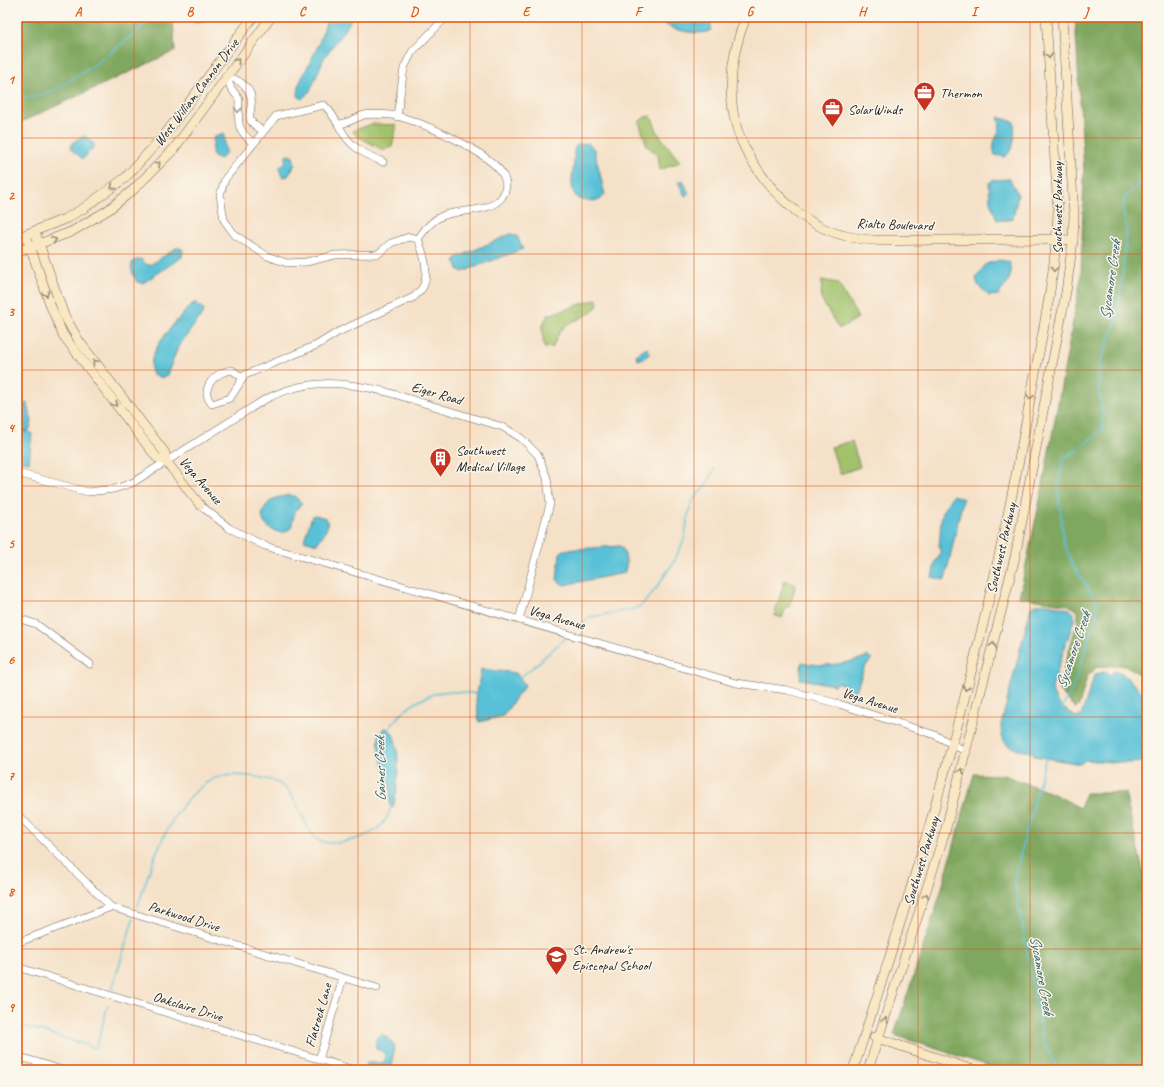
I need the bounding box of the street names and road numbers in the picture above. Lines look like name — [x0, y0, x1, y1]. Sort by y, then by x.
street label: West William Cannon Drive — [150, 34, 243, 149]
street label: Southwest Parkway — [1049, 161, 1066, 254]
street label: Rialto Boulevard — [856, 215, 936, 234]
street label: Eiger Road — [410, 378, 467, 409]
street label: Vega Avenue — [175, 453, 227, 509]
street label: Southwest Parkway — [983, 500, 1020, 595]
street label: Vega Avenue — [527, 601, 588, 634]
street label: Vega Avenue — [840, 684, 901, 717]
street label: Southwest Parkway — [900, 813, 943, 908]
street label: Parkwood Drive — [146, 898, 223, 936]
street label: Flatrock Lane — [301, 980, 336, 1049]
street label: Oakclaire Drive — [151, 988, 226, 1025]

